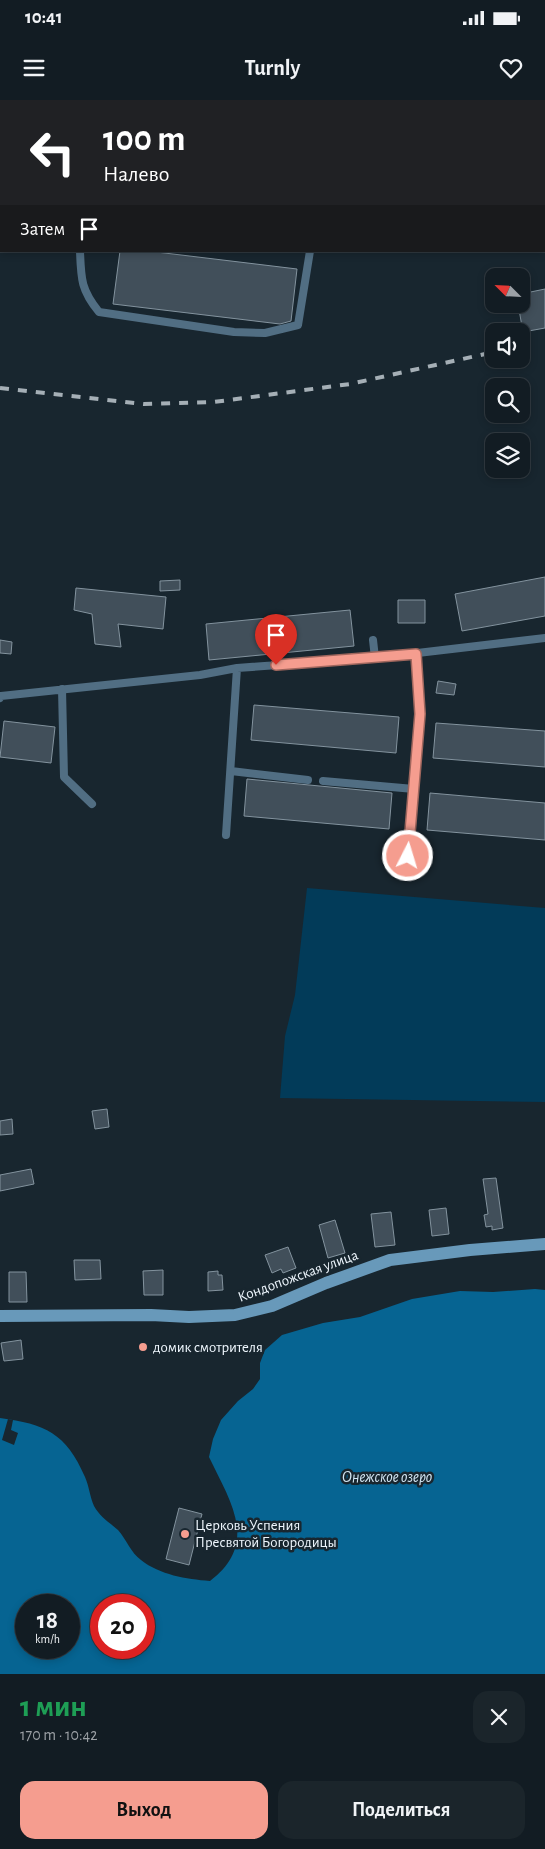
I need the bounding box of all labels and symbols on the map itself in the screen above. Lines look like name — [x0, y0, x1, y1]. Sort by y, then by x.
north arrow — [485, 268, 530, 312]
pin — [255, 614, 297, 665]
position arrow — [381, 829, 433, 881]
street label: Кондопожская улица — [236, 1247, 360, 1305]
place label: домик смотрителя — [153, 1340, 263, 1355]
marker: домик смотрителя — [137, 1341, 149, 1353]
water label: Онежское озеро — [342, 1469, 432, 1486]
place label: Церковь Успения Пресвятой Богородицы — [195, 1518, 337, 1550]
marker: Церковь Успения Пресвятой Богородицы — [179, 1528, 191, 1540]
speed limit sign: 20 — [90, 1594, 155, 1659]

